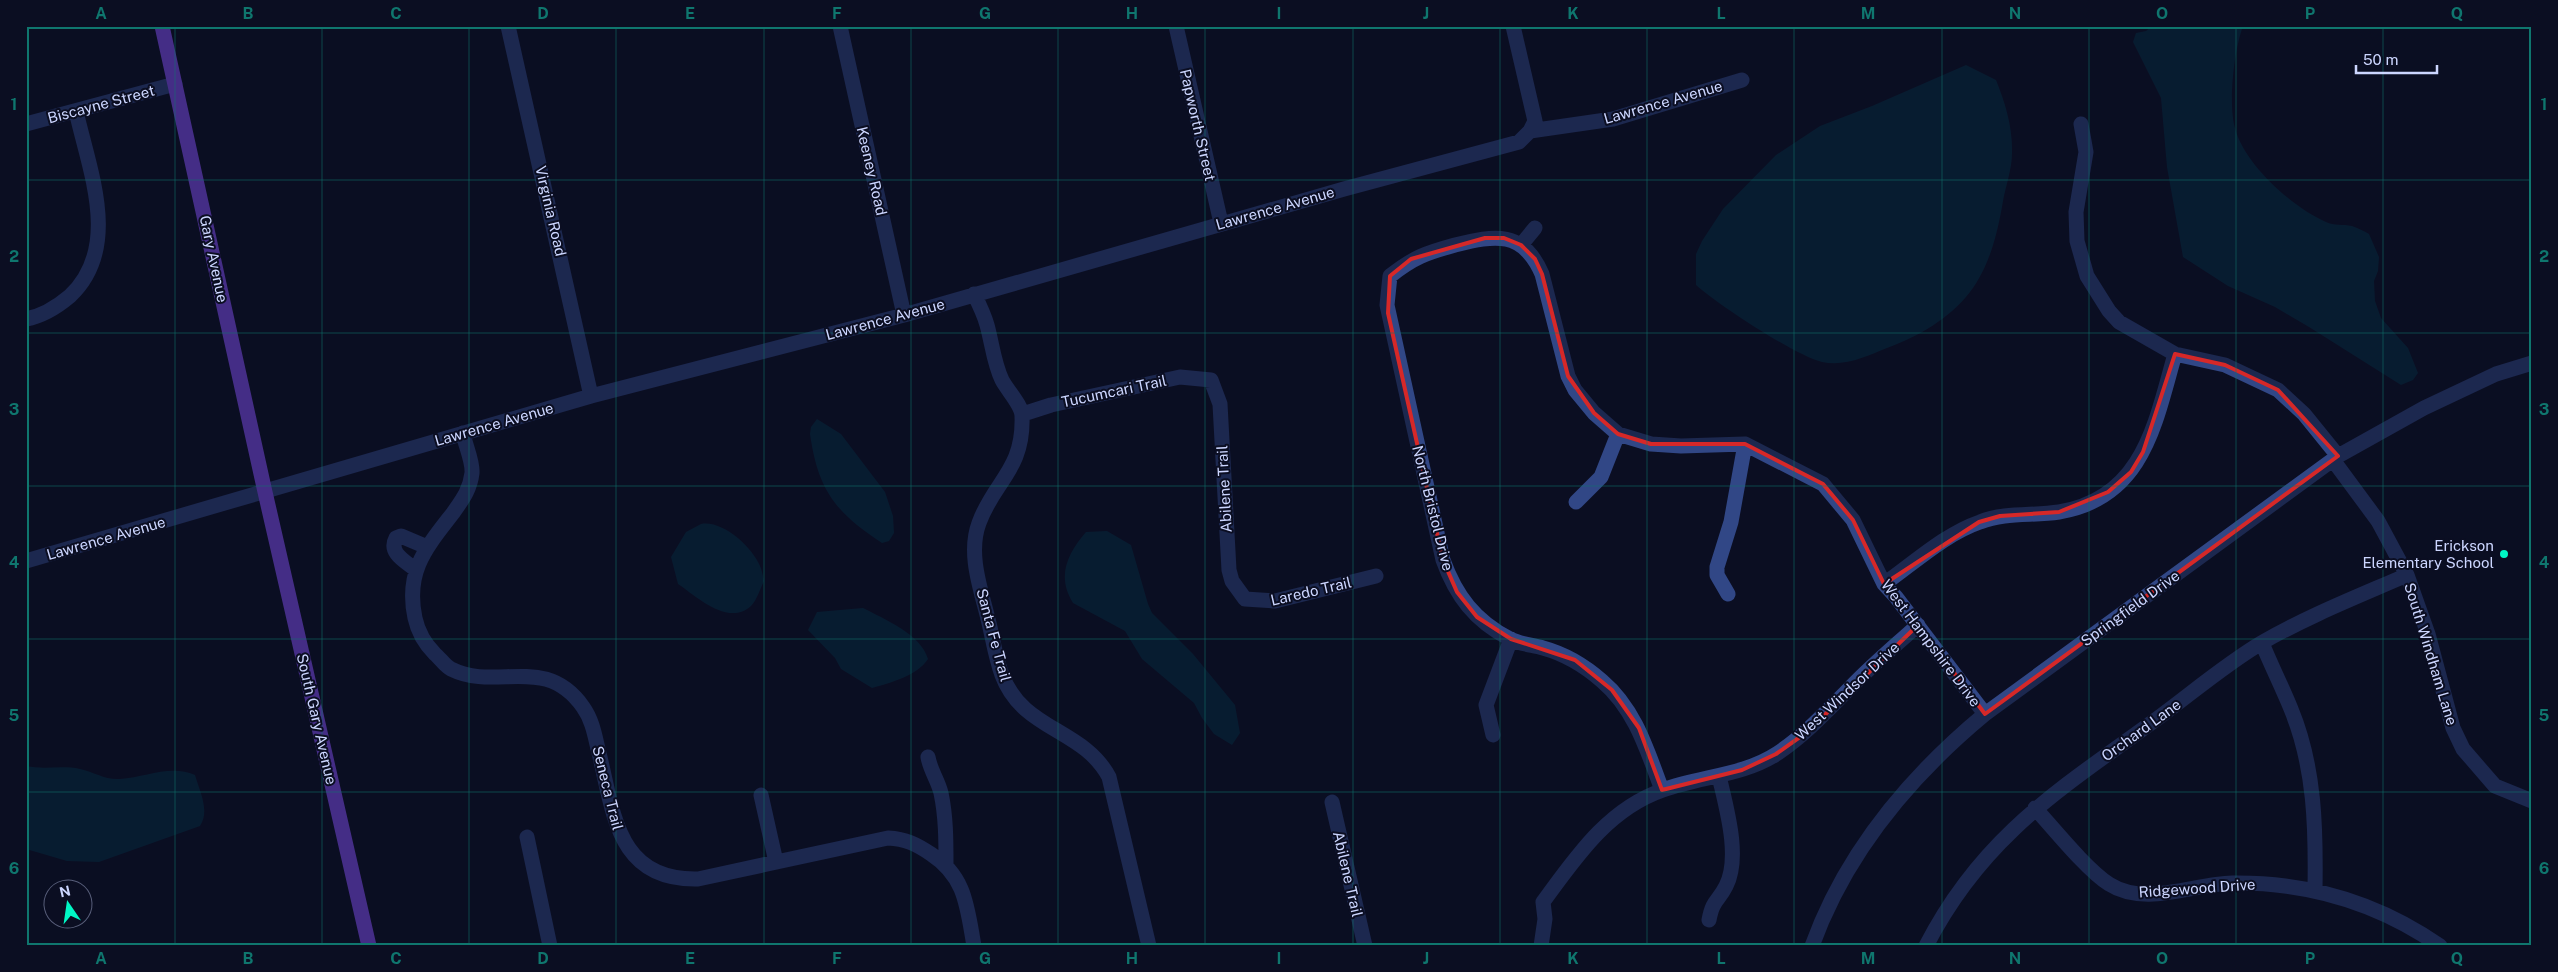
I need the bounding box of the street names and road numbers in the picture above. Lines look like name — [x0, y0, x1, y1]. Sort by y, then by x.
street label: Papworth Street — [1177, 67, 1219, 183]
street label: Lawrence Avenue — [1602, 77, 1724, 127]
street label: Biscayne Street — [46, 82, 156, 126]
street label: Keeney Road — [853, 125, 891, 217]
street label: Virginia Road — [532, 164, 570, 258]
street label: Lawrence Avenue — [1214, 183, 1336, 233]
street label: Gary Avenue — [196, 214, 232, 304]
street label: Lawrence Avenue — [824, 295, 946, 343]
street label: Tucumcari Trail — [1060, 372, 1168, 410]
street label: Lawrence Avenue — [433, 399, 555, 449]
street label: North Bristol Drive — [1409, 443, 1457, 573]
street label: Abilene Trail — [1213, 445, 1235, 533]
street label: Lawrence Avenue — [45, 513, 167, 563]
street label: Springfield Drive — [2077, 567, 2183, 649]
street label: Laredo Trail — [1269, 573, 1353, 609]
street label: West Hampshire Drive — [1878, 576, 1984, 710]
street label: South Windham Lane — [2401, 581, 2461, 727]
street label: Santa Fe Trail — [973, 587, 1015, 683]
street label: West Windsor Drive — [1792, 638, 1902, 744]
street label: South Gary Avenue — [294, 652, 340, 786]
street label: Orchard Lane — [2098, 696, 2184, 764]
street label: Seneca Trail — [589, 744, 627, 832]
street label: Abilene Trail — [1330, 829, 1366, 919]
street label: Ridgewood Drive — [2138, 875, 2256, 901]

